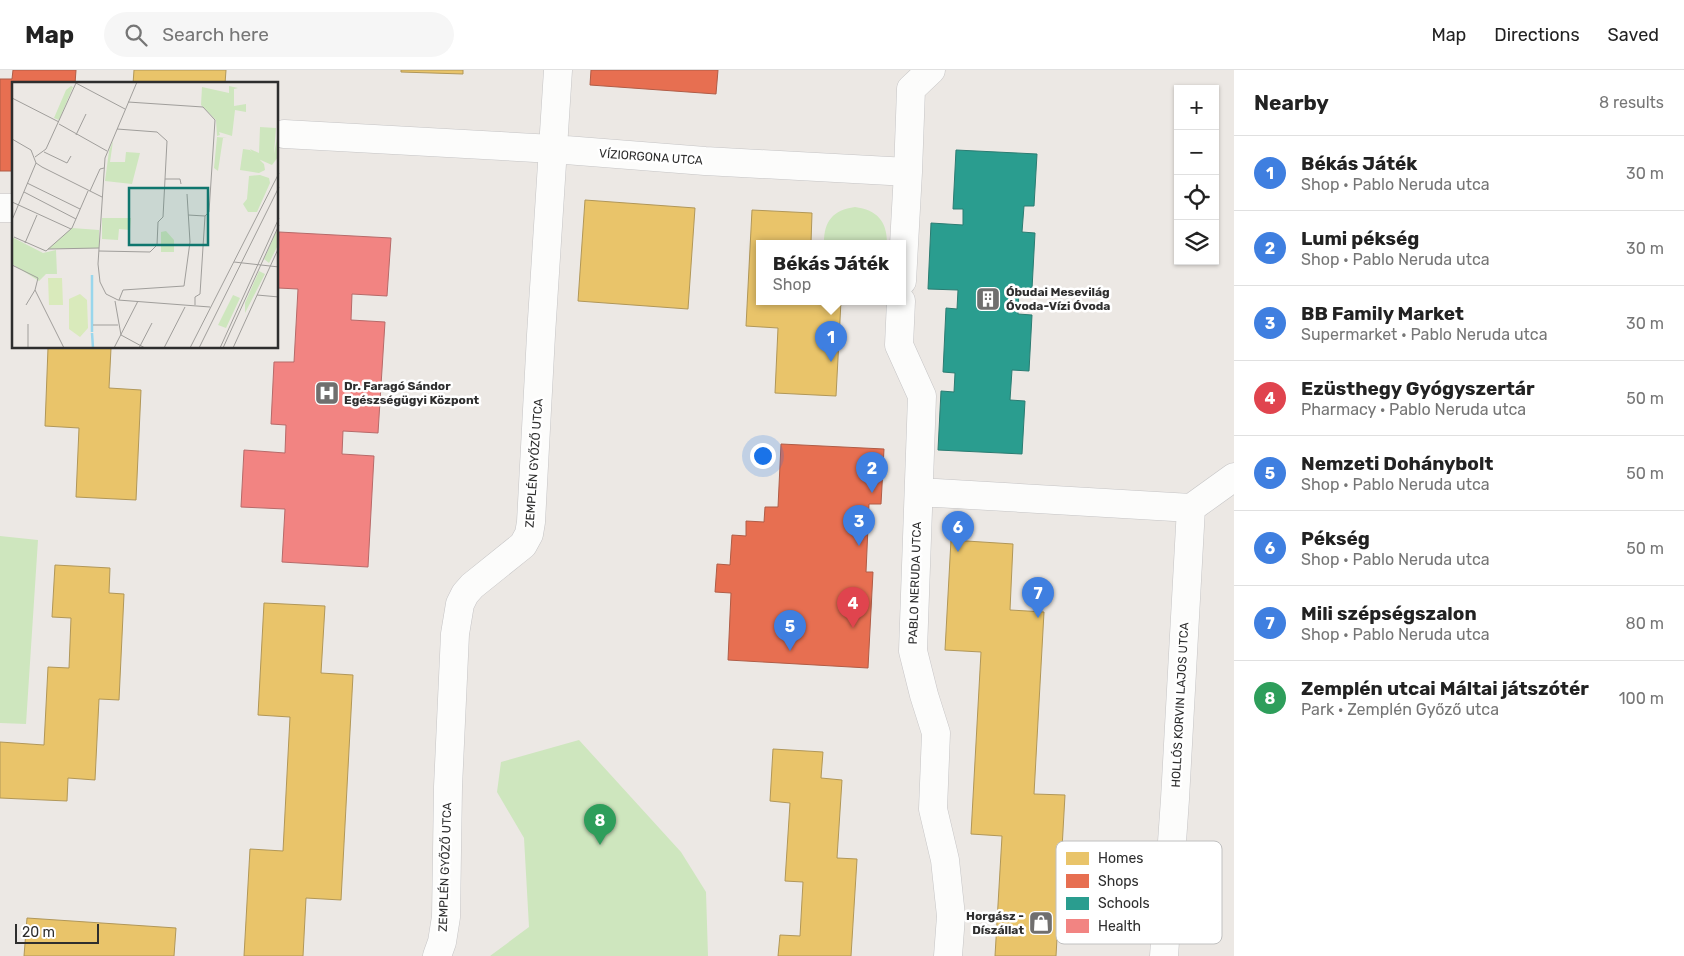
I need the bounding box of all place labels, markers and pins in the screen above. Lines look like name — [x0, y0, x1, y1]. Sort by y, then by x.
place label: Óbudai Mesevilág Óvoda-Vízi Óvoda — [1006, 285, 1110, 313]
building icon: Óbudai Mesevilág Óvoda-Vízi Óvoda — [975, 286, 1001, 312]
pin: 1 — [815, 321, 847, 362]
place label: Dr. Faragó Sándor Egészségügyi Központ — [344, 379, 480, 407]
hospital icon: Dr. Faragó Sándor Egészségügyi Központ — [314, 380, 340, 406]
pin: 2 — [856, 452, 888, 493]
pin: 3 — [843, 505, 875, 546]
pin: 6 — [942, 511, 974, 552]
pin: 7 — [1022, 577, 1054, 618]
pin: 4 — [837, 587, 869, 628]
pin: 5 — [774, 610, 806, 651]
pin: 8 — [584, 804, 616, 845]
place label: Horgász - Díszállat — [966, 909, 1024, 937]
shop icon: Horgász - Díszállat — [1028, 910, 1054, 936]

